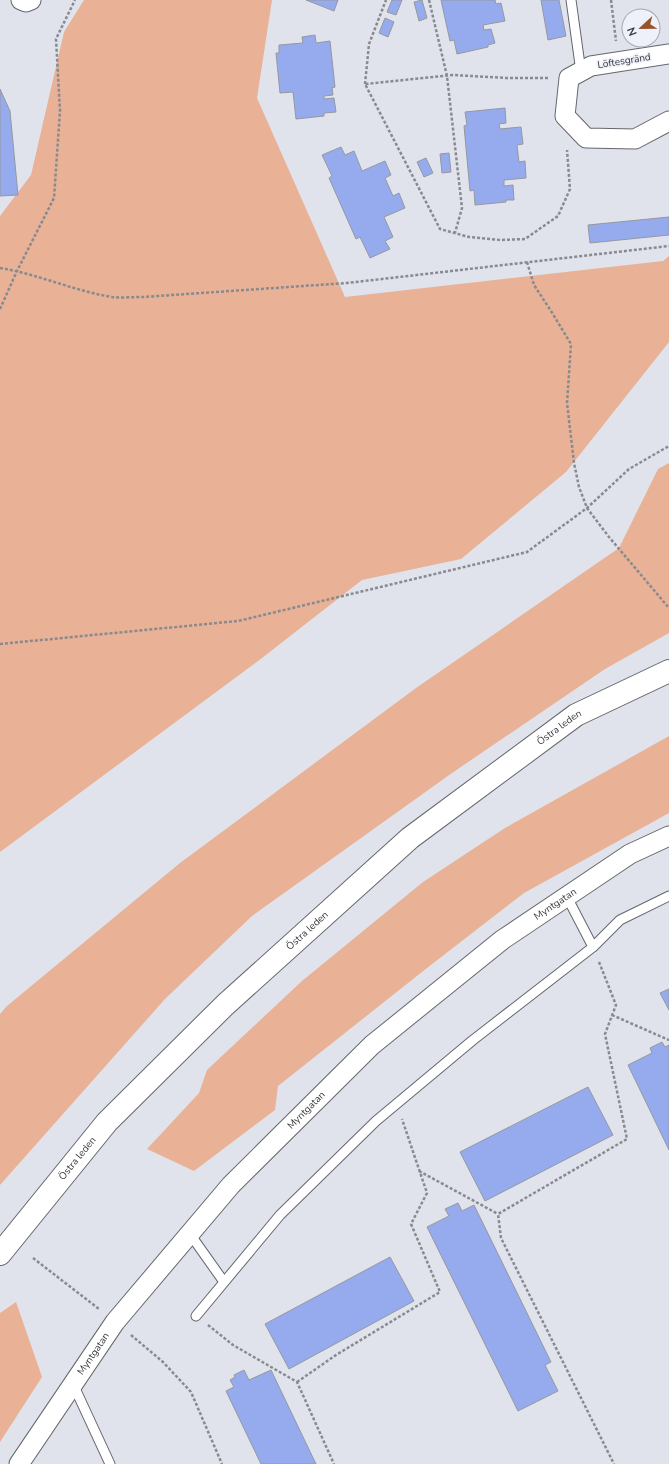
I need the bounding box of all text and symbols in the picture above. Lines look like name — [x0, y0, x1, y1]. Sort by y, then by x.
north arrow — [621, 8, 661, 48]
text: N — [624, 25, 641, 38]
street label: Löftesgränd — [596, 50, 652, 72]
street label: Östra leden — [534, 706, 584, 749]
street label: Myntgatan — [531, 885, 579, 923]
street label: Östra leden — [283, 908, 331, 953]
street label: Myntgatan — [284, 1088, 328, 1132]
street label: Östra leden — [55, 1134, 99, 1183]
street label: Myntgatan — [74, 1330, 113, 1378]

